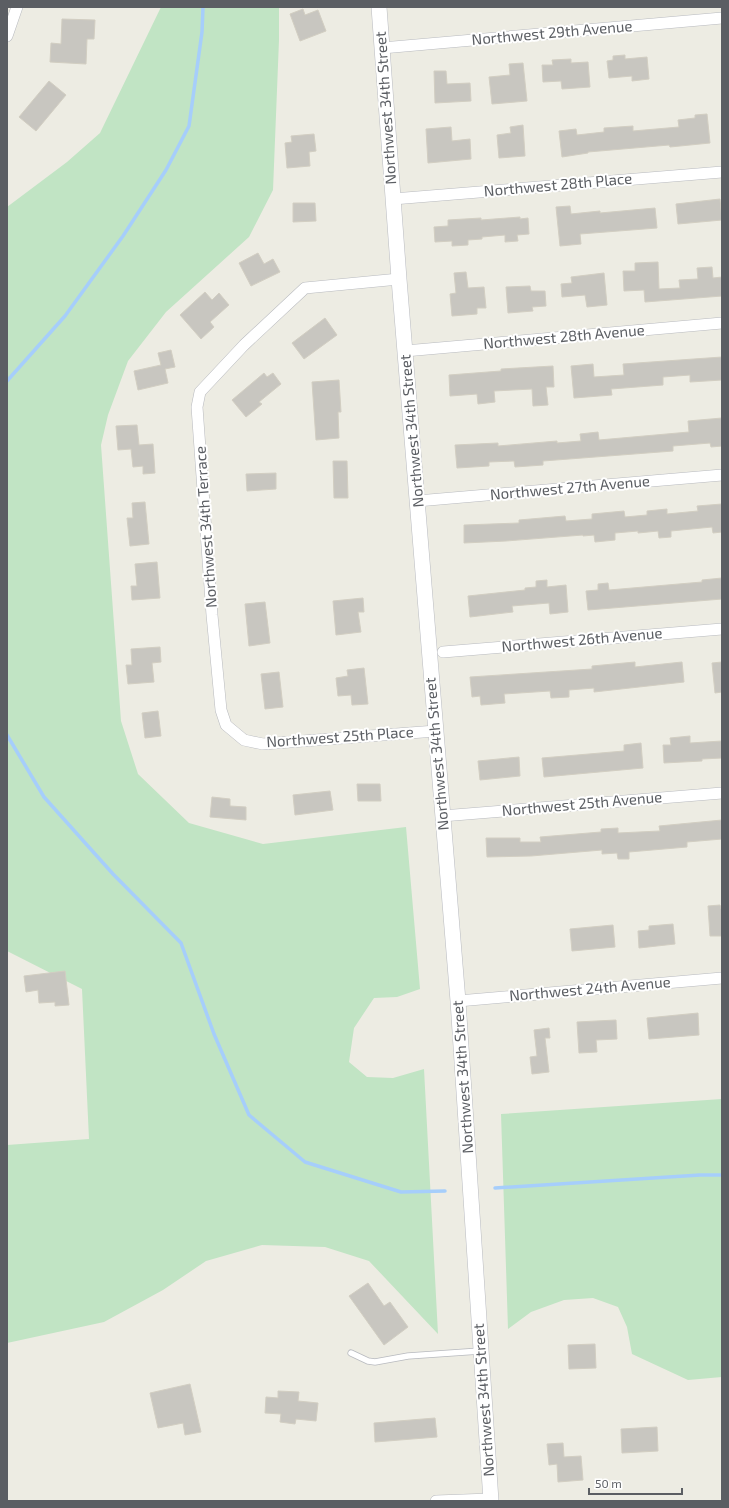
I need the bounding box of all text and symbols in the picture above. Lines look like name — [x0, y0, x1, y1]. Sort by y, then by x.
street label: Northwest 29th Avenue — [471, 16, 633, 48]
street label: Northwest 34th Street — [371, 31, 399, 185]
street label: Northwest 28th Place — [483, 169, 633, 199]
street label: Northwest 28th Avenue — [483, 320, 645, 352]
street label: Northwest 34th Street — [395, 354, 427, 508]
street label: Northwest 34th Terrace — [190, 446, 220, 609]
street label: Northwest 27th Avenue — [489, 471, 651, 503]
street label: Northwest 26th Avenue — [501, 623, 663, 655]
street label: Northwest 34th Street — [420, 677, 452, 831]
street label: Northwest 25th Place — [266, 722, 414, 750]
street label: Northwest 25th Avenue — [501, 787, 663, 819]
street label: Northwest 24th Avenue — [508, 972, 671, 1004]
street label: Northwest 34th Street — [448, 1000, 476, 1154]
street label: Northwest 34th Street — [469, 1323, 497, 1477]
scale bar — [589, 1470, 682, 1496]
text: 50 m — [595, 1476, 622, 1490]

